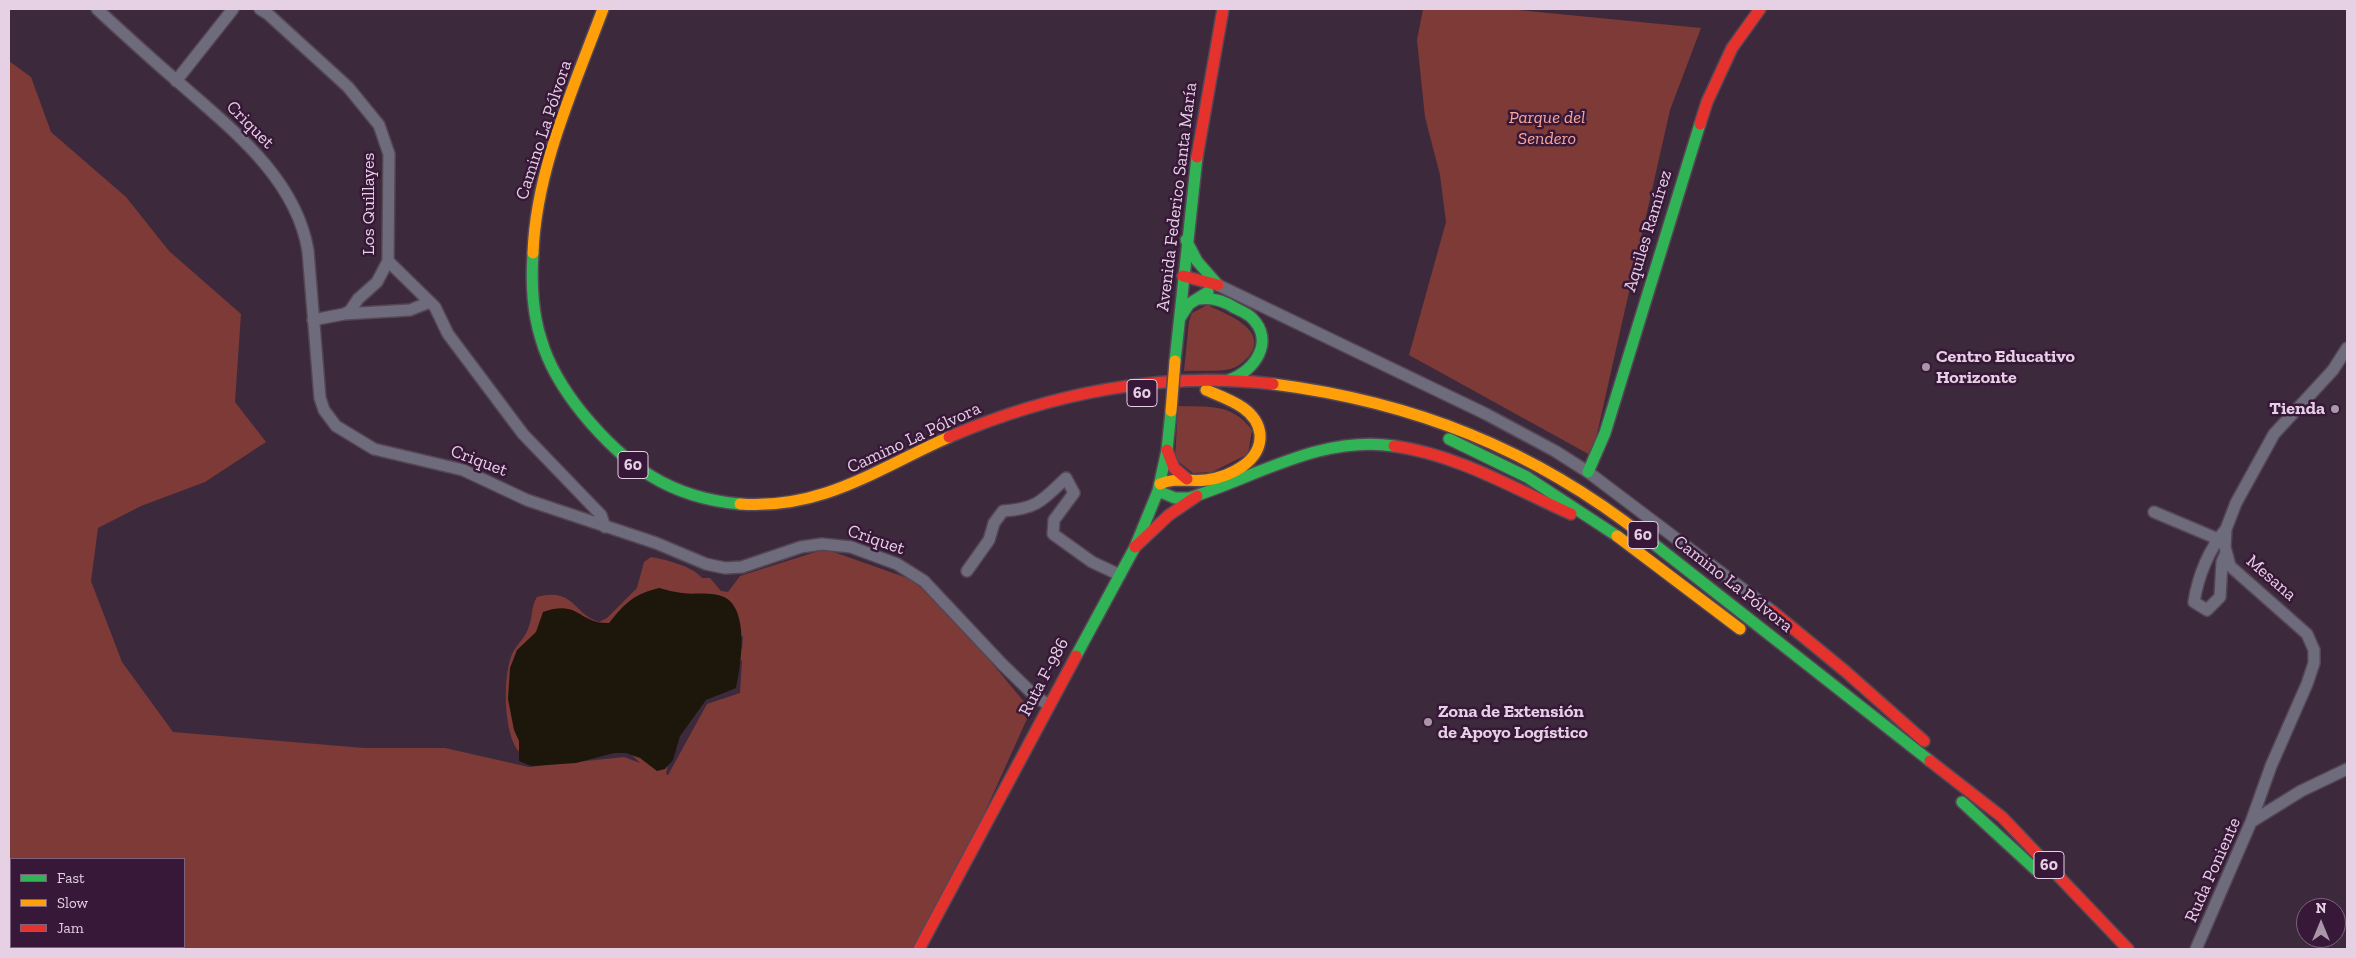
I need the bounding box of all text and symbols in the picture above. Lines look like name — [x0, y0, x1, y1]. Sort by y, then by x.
street label: Camino La Pólvora — [511, 58, 577, 202]
street label: Avenida Federico Santa María — [1152, 81, 1202, 313]
street label: Criquet — [221, 96, 279, 154]
park label: Parque del Sendero — [1509, 107, 1585, 150]
street label: Los Quillayes — [358, 153, 380, 255]
street label: Aquiles Ramírez — [1619, 168, 1677, 294]
place label: Centro Educativo Horizonte — [1936, 346, 2075, 388]
marker: Centro Educativo Horizonte — [1920, 361, 1932, 373]
road number: 60 — [1127, 379, 1157, 406]
street label: Camino La Pólvora — [844, 398, 984, 478]
place label: Tienda — [2269, 398, 2325, 420]
marker: Tienda — [2329, 403, 2341, 415]
street label: Criquet — [448, 440, 510, 482]
road number: 60 — [618, 452, 648, 478]
street label: Criquet — [845, 520, 907, 560]
road number: 60 — [1628, 522, 1658, 548]
street label: Camino La Pólvora — [1669, 531, 1797, 637]
street label: Mesana — [2241, 550, 2301, 606]
street label: Ruta F-986 — [1014, 634, 1074, 720]
place label: Zona de Extensión de Apoyo Logístico — [1438, 701, 1588, 744]
marker: Zona de Extensión de Apoyo Logístico — [1422, 716, 1434, 728]
street label: Ruda Poniente — [2180, 814, 2246, 926]
road number: 60 — [2034, 852, 2064, 878]
legend — [10, 858, 185, 948]
text: Fast — [57, 869, 85, 887]
text: Slow — [57, 894, 88, 912]
north arrow — [2296, 898, 2346, 948]
text: N — [2316, 900, 2326, 917]
text: Jam — [57, 919, 84, 937]

